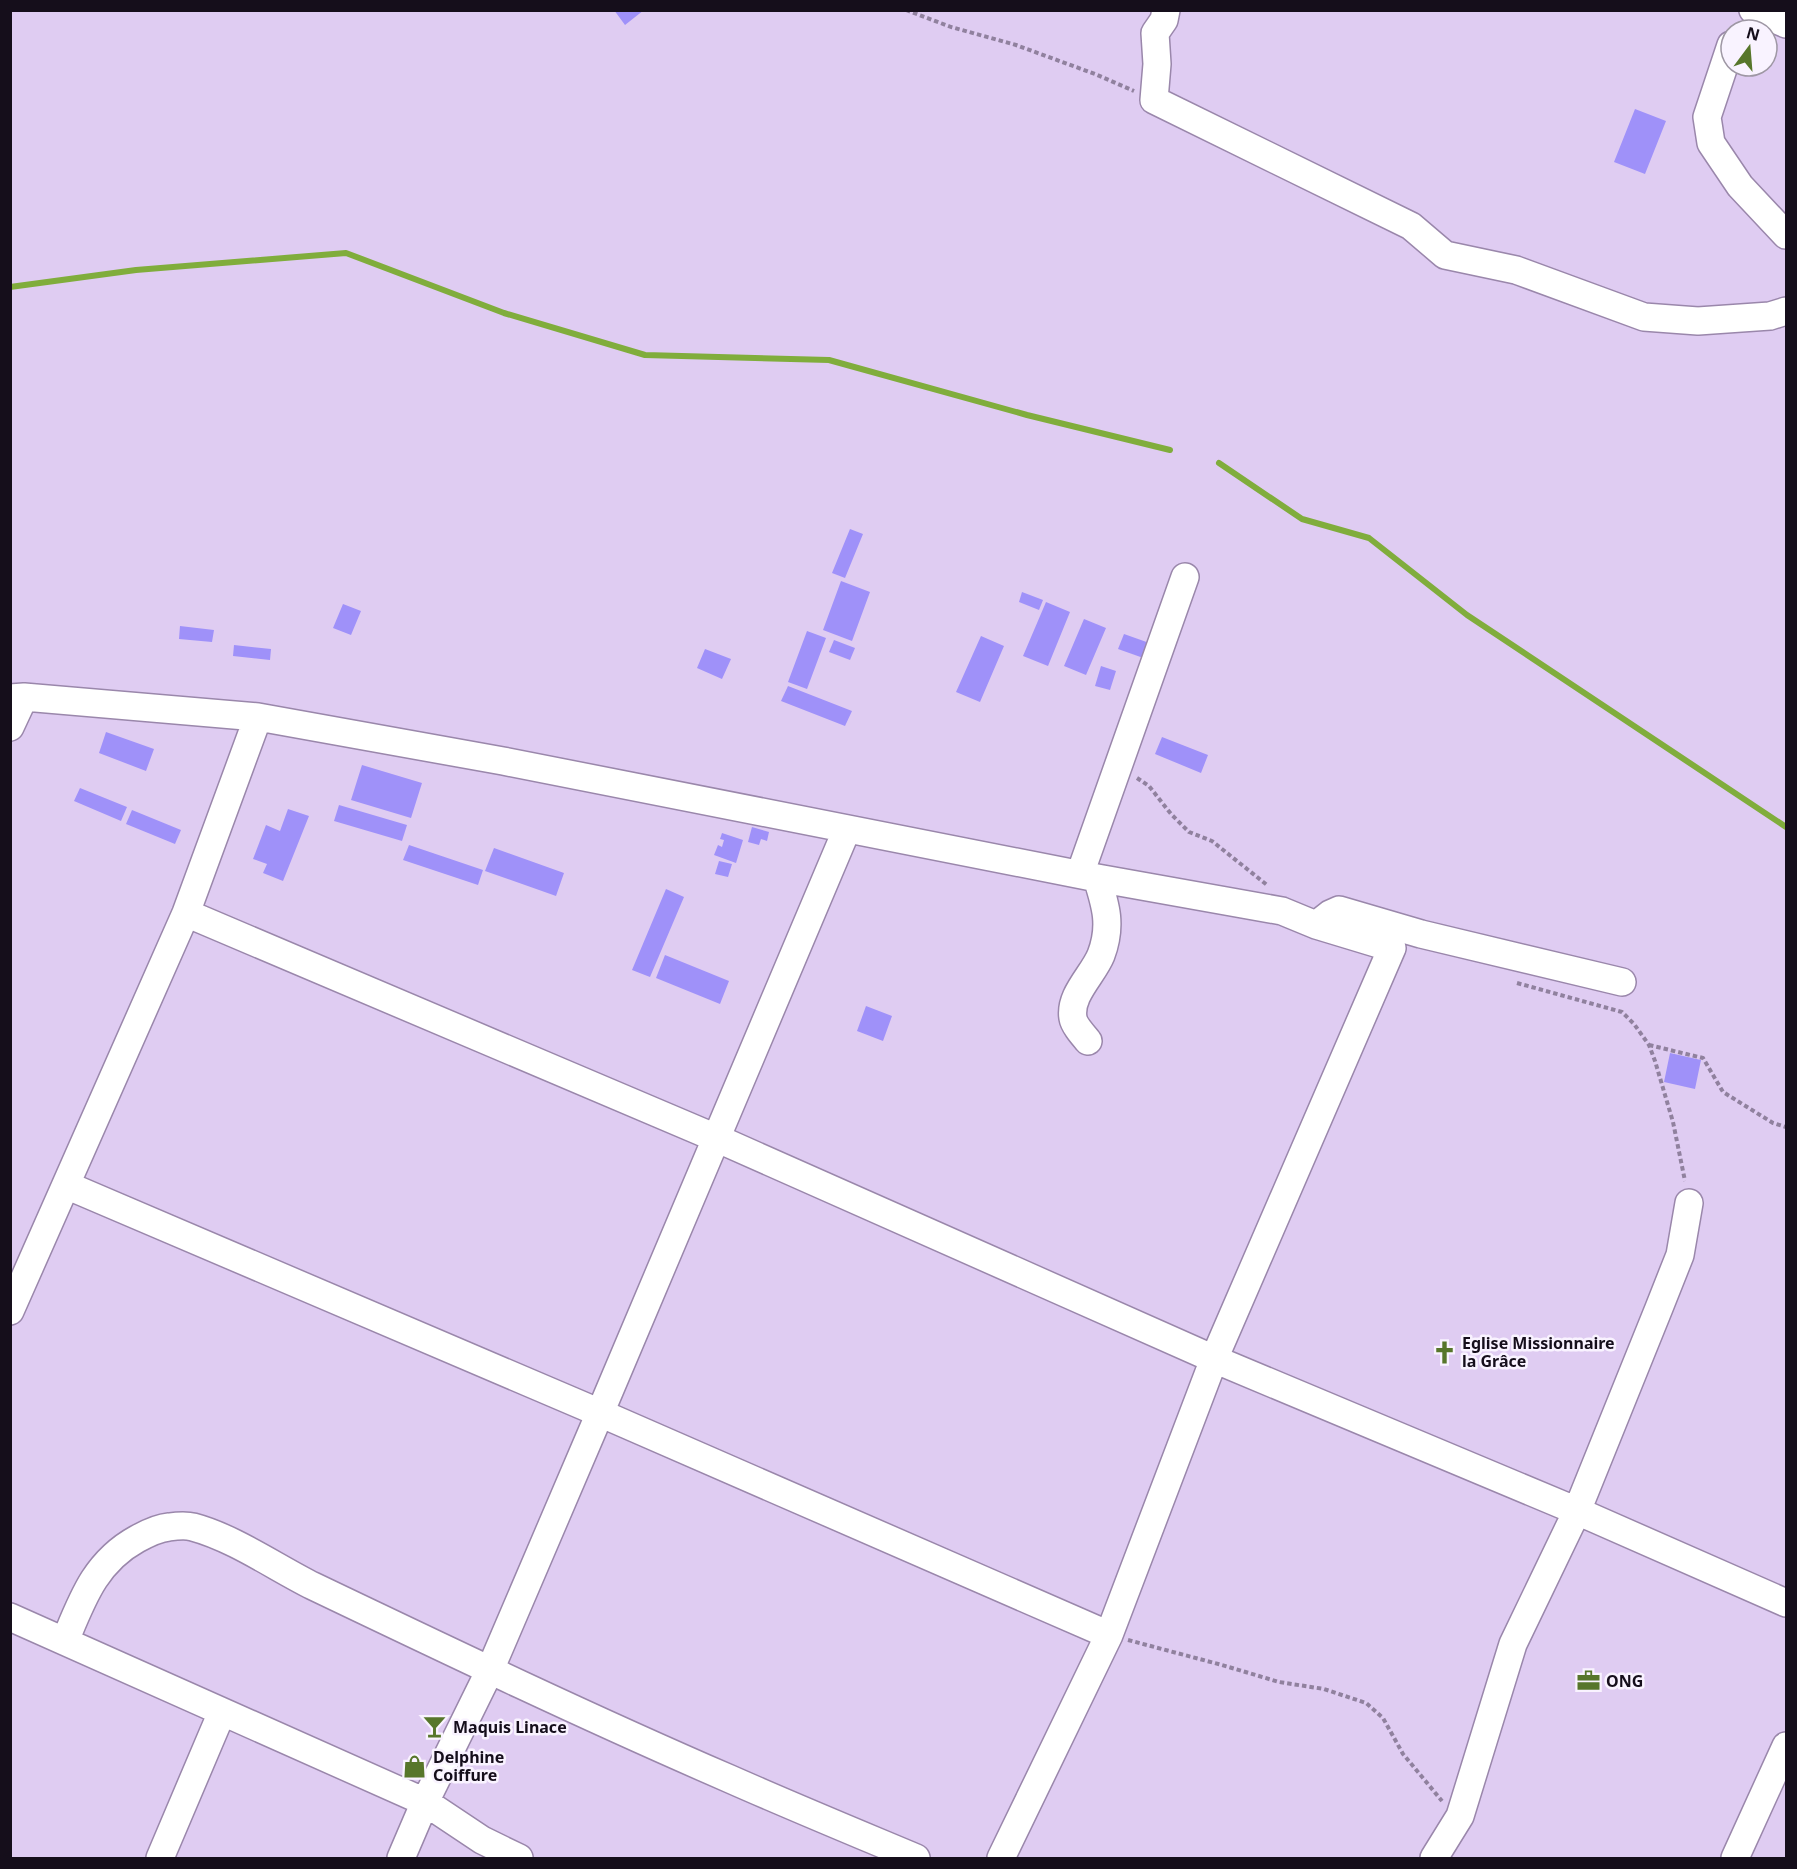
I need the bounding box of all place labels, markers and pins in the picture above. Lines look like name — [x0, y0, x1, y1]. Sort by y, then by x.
place label: Eglise Missionnaire la Grâce — [1462, 1332, 1615, 1372]
church icon: Eglise Missionnaire la Grâce — [1431, 1339, 1457, 1365]
office icon: ONG — [1575, 1668, 1601, 1694]
place label: ONG — [1606, 1670, 1643, 1692]
bar icon: Maquis Linace — [422, 1714, 448, 1740]
place label: Maquis Linace — [453, 1716, 567, 1738]
place label: Delphine Coiffure — [433, 1746, 504, 1786]
shop icon: Delphine Coiffure — [402, 1753, 428, 1779]

